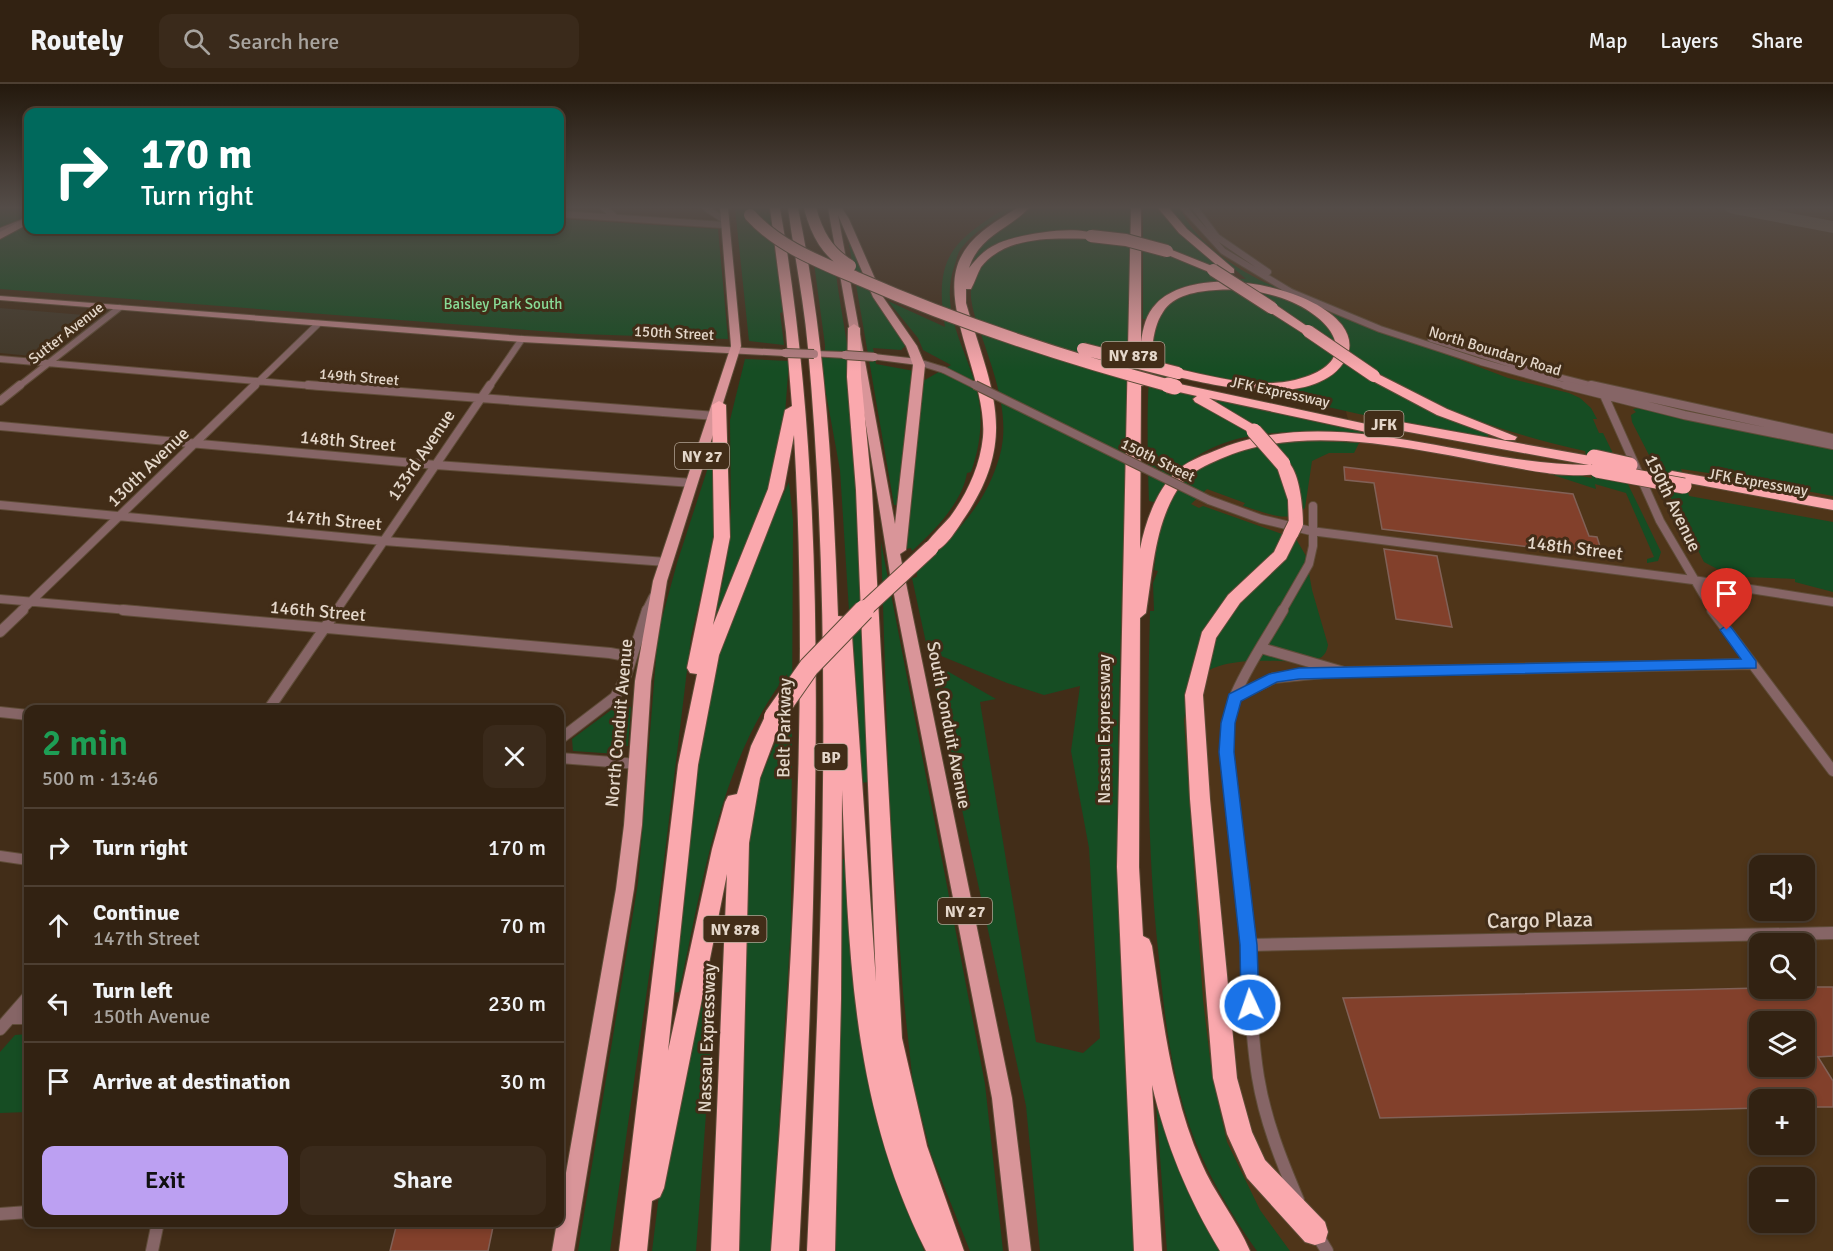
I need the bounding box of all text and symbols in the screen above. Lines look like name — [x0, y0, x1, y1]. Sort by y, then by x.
search box — [159, 14, 579, 68]
text: Routely — [30, 24, 123, 58]
icon: search — [180, 25, 213, 58]
text: Search here — [228, 28, 339, 55]
text: Map — [1589, 28, 1627, 54]
text: Layers — [1660, 28, 1718, 54]
text: Share — [1751, 28, 1803, 54]
text: 170 m — [141, 129, 252, 180]
icon: right — [42, 132, 120, 210]
text: Turn right — [141, 180, 254, 213]
park label: Baisley Park South — [443, 295, 563, 313]
street label: Sutter Avenue — [25, 298, 107, 368]
street label: 150th Street — [634, 322, 714, 344]
street label: North Boundary Road — [1427, 322, 1564, 380]
road number: NY 878 — [1102, 342, 1164, 368]
street label: 149th Street — [318, 365, 400, 389]
street label: JFK Expressway — [1229, 373, 1331, 411]
street label: 133rd Avenue — [382, 405, 460, 505]
road number: JFK — [1364, 411, 1404, 437]
street label: 130th Avenue — [102, 422, 194, 512]
street label: 148th Street — [299, 426, 397, 456]
street label: 150th Street — [1118, 434, 1198, 486]
road number: NY 27 — [675, 443, 729, 469]
street label: 150th Avenue — [1640, 451, 1706, 555]
street label: JFK Expressway — [1707, 464, 1809, 500]
street label: 147th Street — [285, 505, 383, 535]
street label: 148th Street — [1526, 531, 1624, 565]
pin — [1701, 568, 1752, 630]
icon: arrive — [1710, 577, 1743, 610]
street label: 146th Street — [269, 596, 367, 626]
street label: North Conduit Avenue — [601, 638, 637, 808]
street label: South Conduit Avenue — [922, 640, 976, 810]
street label: Nassau Expressway — [1093, 654, 1115, 804]
street label: Belt Parkway — [772, 677, 796, 778]
text: 2 min — [42, 721, 128, 766]
button: close — [483, 725, 546, 788]
road number: BP — [814, 744, 848, 770]
text: 500 m · 13:46 — [42, 766, 158, 791]
icon: right — [42, 831, 75, 864]
text: Turn right — [93, 834, 188, 861]
text: 170 m — [488, 834, 546, 861]
map controls — [1749, 855, 1815, 1233]
button: sound — [1749, 855, 1815, 921]
road number: NY 27 — [938, 898, 992, 924]
text: Continue — [93, 899, 180, 926]
street label: Cargo Plaza — [1487, 906, 1593, 934]
icon: ahead — [42, 909, 75, 942]
text: 70 m — [500, 912, 546, 939]
road number: NY 878 — [704, 916, 766, 942]
text: 147th Street — [93, 926, 200, 951]
button: search — [1749, 933, 1815, 999]
street label: Nassau Expressway — [693, 962, 721, 1113]
position arrow — [1218, 973, 1282, 1037]
text: Turn left — [93, 977, 173, 1004]
icon: left — [42, 987, 75, 1020]
text: 230 m — [488, 990, 546, 1017]
text: 150th Avenue — [93, 1004, 210, 1029]
button: layers — [1749, 1011, 1815, 1077]
icon: arrive — [42, 1065, 75, 1098]
text: Arrive at destination — [93, 1068, 290, 1095]
text: 30 m — [500, 1068, 546, 1095]
button: + — [1749, 1089, 1815, 1155]
button: Exit — [42, 1146, 288, 1215]
button: Share — [300, 1146, 546, 1215]
button: − — [1749, 1167, 1815, 1233]

